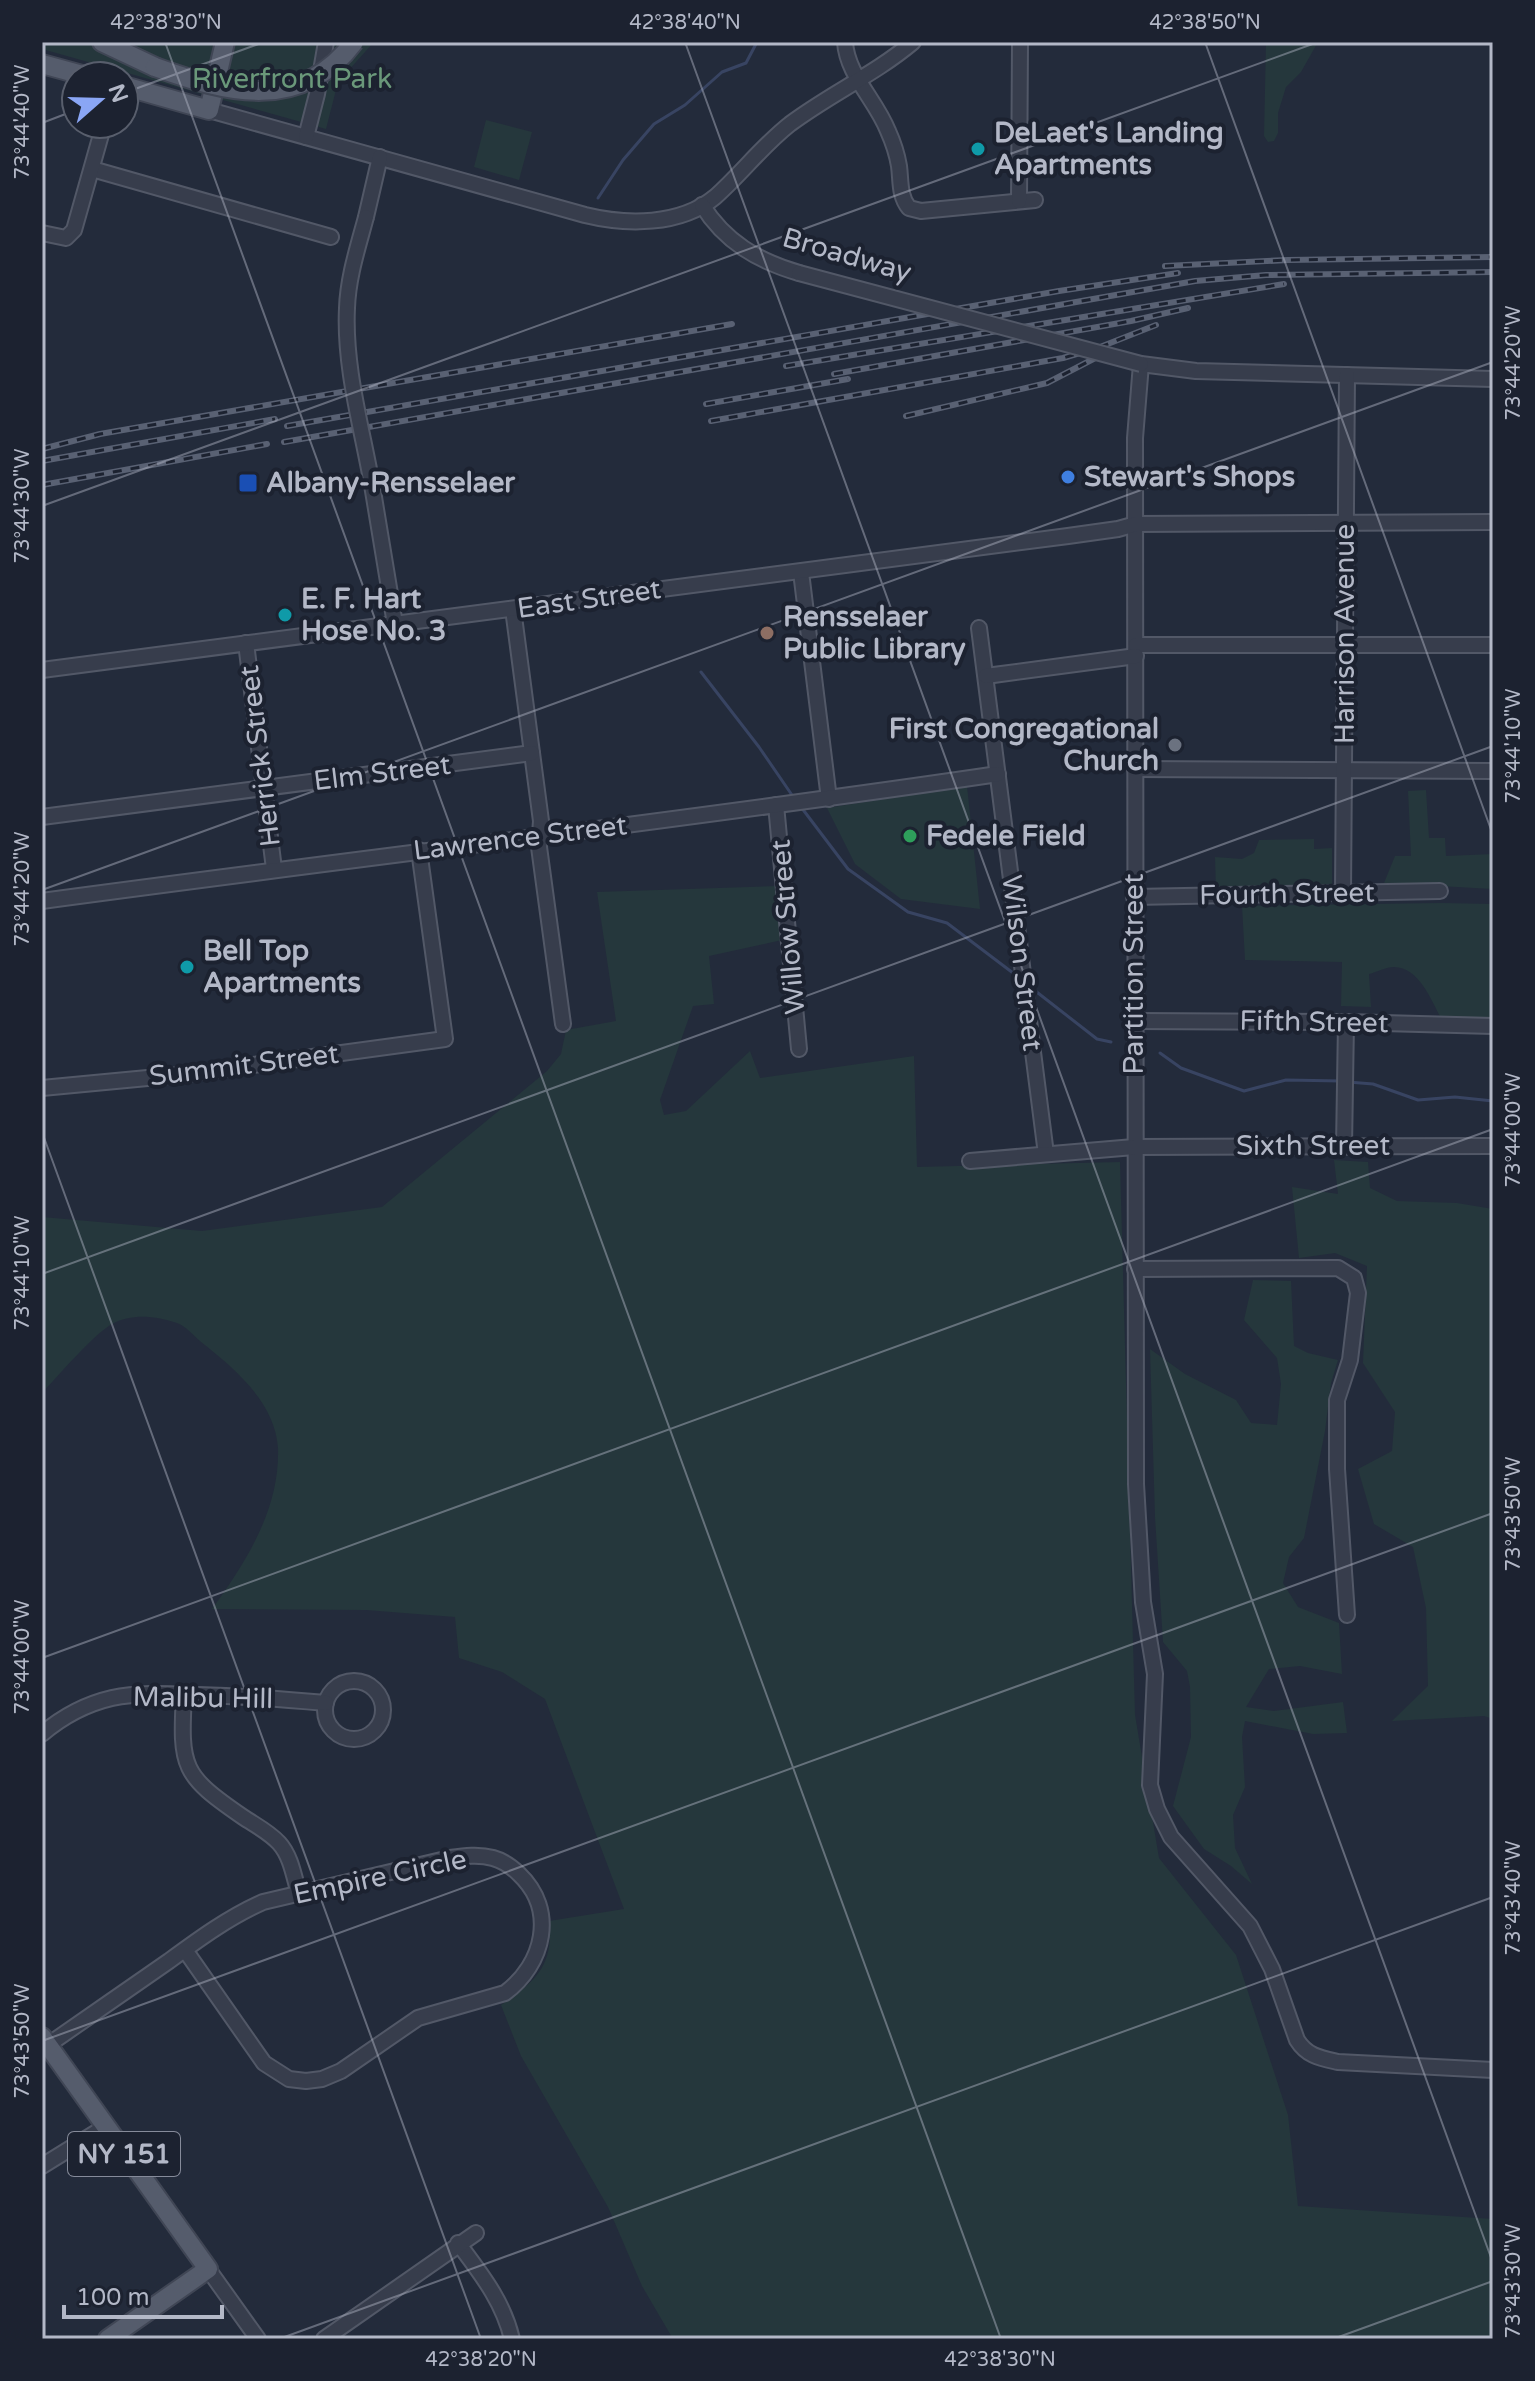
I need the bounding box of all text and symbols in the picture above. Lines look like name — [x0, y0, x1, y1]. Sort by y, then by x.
text: 42°38'30"N — [110, 11, 222, 35]
text: 42°38'40"N — [629, 11, 741, 35]
text: 42°38'50"N — [1149, 11, 1261, 35]
north arrow — [60, 60, 140, 140]
park label: Riverfront Park — [192, 62, 392, 96]
text: 73°44'40"W — [11, 65, 35, 180]
text: N — [103, 81, 133, 106]
place label: DeLaet's Landing Apartments — [994, 116, 1224, 182]
marker: DeLaet's Landing Apartments — [969, 140, 987, 158]
street label: Broadway — [779, 220, 915, 290]
text: 73°44'20"W — [1502, 306, 1526, 421]
text: 73°44'30"W — [11, 449, 35, 564]
place label: Stewart's Shops — [1084, 460, 1295, 494]
place label: Albany-Rensselaer — [266, 466, 516, 500]
marker: Stewart's Shops — [1059, 468, 1077, 486]
marker: Albany-Rensselaer — [237, 472, 259, 494]
street label: Harrison Avenue — [1328, 524, 1362, 744]
street label: East Street — [515, 572, 663, 626]
place label: E. F. Hart Hose No. 3 — [301, 582, 446, 648]
place label: Rensselaer Public Library — [783, 600, 965, 666]
marker: E. F. Hart Hose No. 3 — [276, 606, 294, 624]
marker: Rensselaer Public Library — [758, 624, 776, 642]
street label: Herrick Street — [232, 663, 288, 849]
text: 73°44'10"W — [1502, 689, 1526, 804]
place label: First Congregational Church — [889, 712, 1159, 778]
marker: First Congregational Church — [1166, 736, 1184, 754]
street label: Elm Street — [312, 748, 453, 798]
street label: Lawrence Street — [411, 808, 629, 868]
place label: Fedele Field — [926, 819, 1086, 853]
marker: Fedele Field — [901, 827, 919, 845]
text: 73°44'20"W — [11, 832, 35, 947]
street label: Willow Street — [763, 838, 813, 1016]
street label: Wilson Street — [994, 873, 1050, 1053]
street label: Partition Street — [1117, 873, 1151, 1075]
street label: Fourth Street — [1199, 875, 1375, 913]
place label: Bell Top Apartments — [203, 934, 361, 1000]
marker: Bell Top Apartments — [178, 958, 196, 976]
street label: Fifth Street — [1239, 1004, 1389, 1040]
street label: Summit Street — [147, 1036, 341, 1093]
text: 73°44'00"W — [1502, 1073, 1526, 1188]
street label: Sixth Street — [1236, 1129, 1390, 1163]
text: 73°44'10"W — [11, 1216, 35, 1331]
text: 73°43'50"W — [1502, 1457, 1526, 1572]
text: 73°44'00"W — [11, 1600, 35, 1715]
street label: Malibu Hill — [132, 1680, 274, 1716]
text: 73°43'40"W — [1502, 1841, 1526, 1956]
street label: Empire Circle — [290, 1842, 470, 1912]
text: 73°43'50"W — [11, 1984, 35, 2099]
road number: NY 151 — [68, 2132, 180, 2176]
text: 73°43'30"W — [1502, 2224, 1526, 2339]
scale bar — [64, 2269, 222, 2319]
text: 100 m — [76, 2283, 150, 2312]
text: 42°38'20"N — [425, 2348, 537, 2372]
text: 42°38'30"N — [944, 2348, 1056, 2372]

